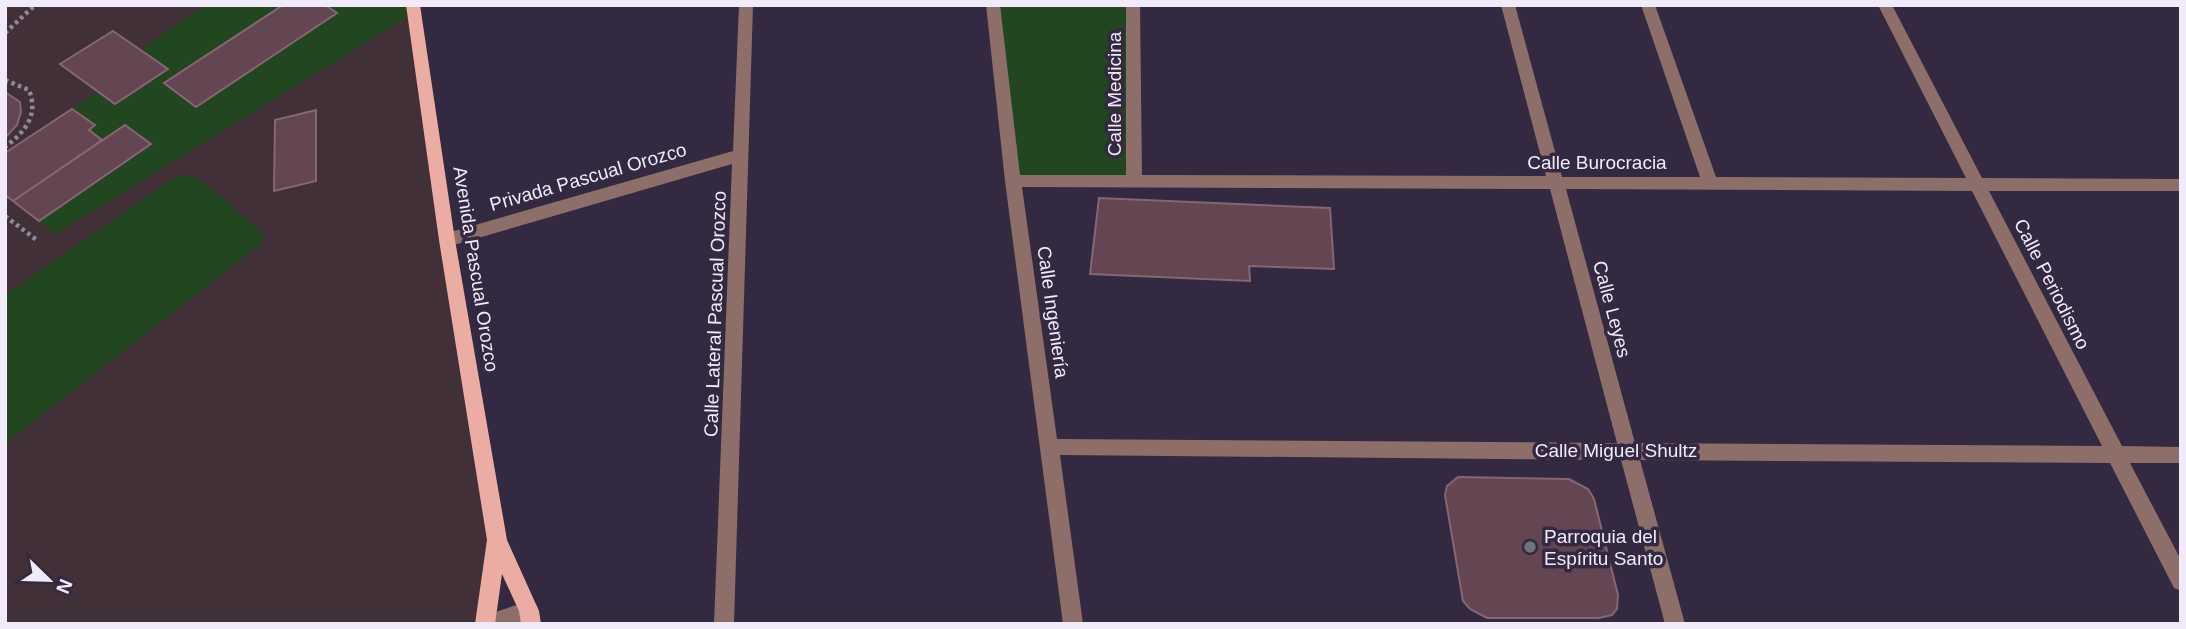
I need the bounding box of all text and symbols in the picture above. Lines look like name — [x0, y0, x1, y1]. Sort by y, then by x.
street label: Calle Medicina — [1104, 31, 1125, 156]
street label: Privada Pascual Orozco — [487, 139, 689, 215]
street label: Calle Burocracia — [1527, 152, 1667, 173]
street label: Avenida Pascual Orozco — [449, 165, 503, 373]
street label: Calle Lateral Pascual Orozco — [700, 191, 730, 437]
street label: Calle Periodismo — [2010, 215, 2094, 353]
street label: Calle Ingeniería — [1033, 245, 1073, 380]
street label: Calle Leyes — [1589, 258, 1635, 360]
street label: Calle Miguel Shultz — [1535, 440, 1697, 461]
place label: Parroquia del Espíritu Santo — [1544, 526, 1663, 569]
marker: Parroquia del Espíritu Santo — [1522, 539, 1538, 555]
north arrow — [14, 545, 84, 615]
text: N — [52, 576, 77, 597]

